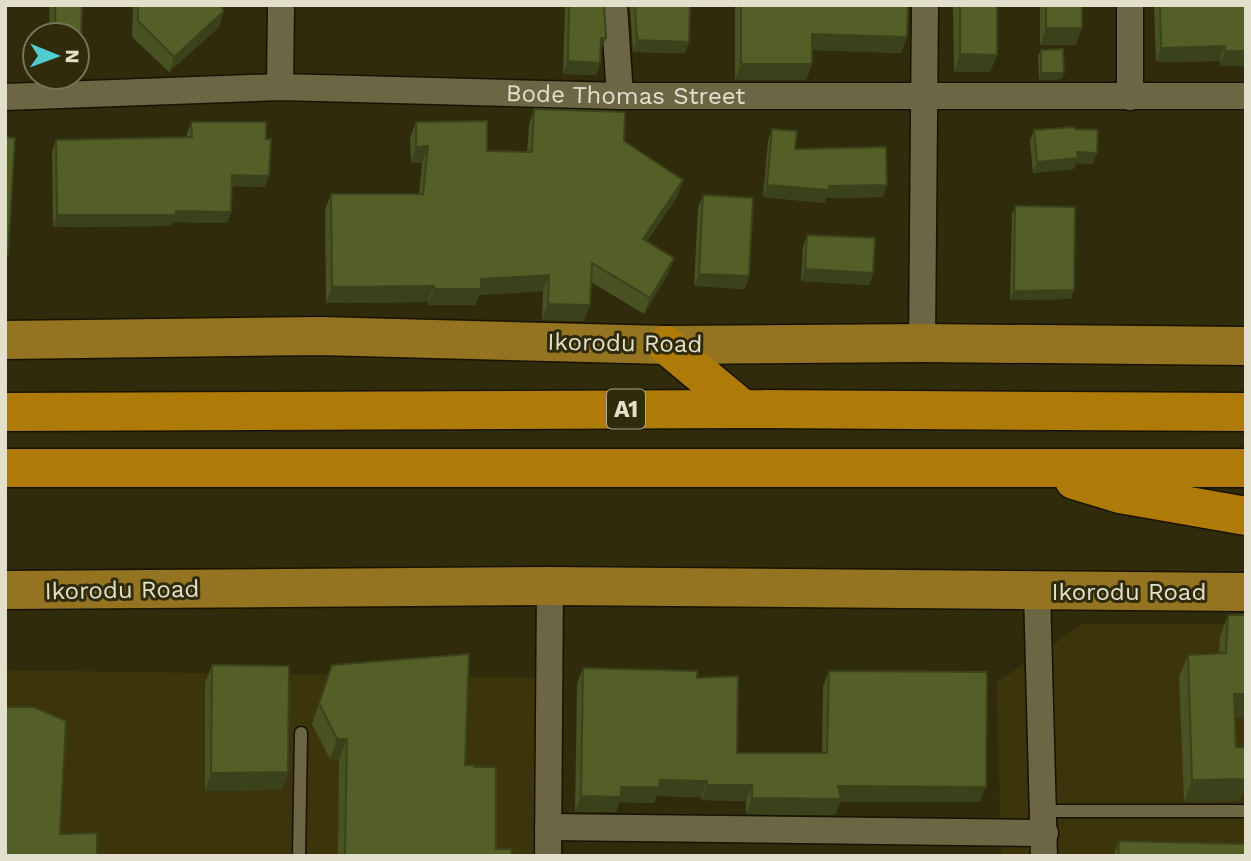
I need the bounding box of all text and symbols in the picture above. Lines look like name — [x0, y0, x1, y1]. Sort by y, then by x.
north arrow — [21, 21, 91, 91]
text: N — [61, 49, 84, 64]
street label: Bode Thomas Street — [506, 79, 745, 110]
street label: Ikorodu Road — [547, 328, 703, 358]
road number: A1 — [607, 390, 645, 428]
street label: Ikorodu Road — [44, 575, 200, 605]
street label: Ikorodu Road — [1052, 578, 1207, 606]

